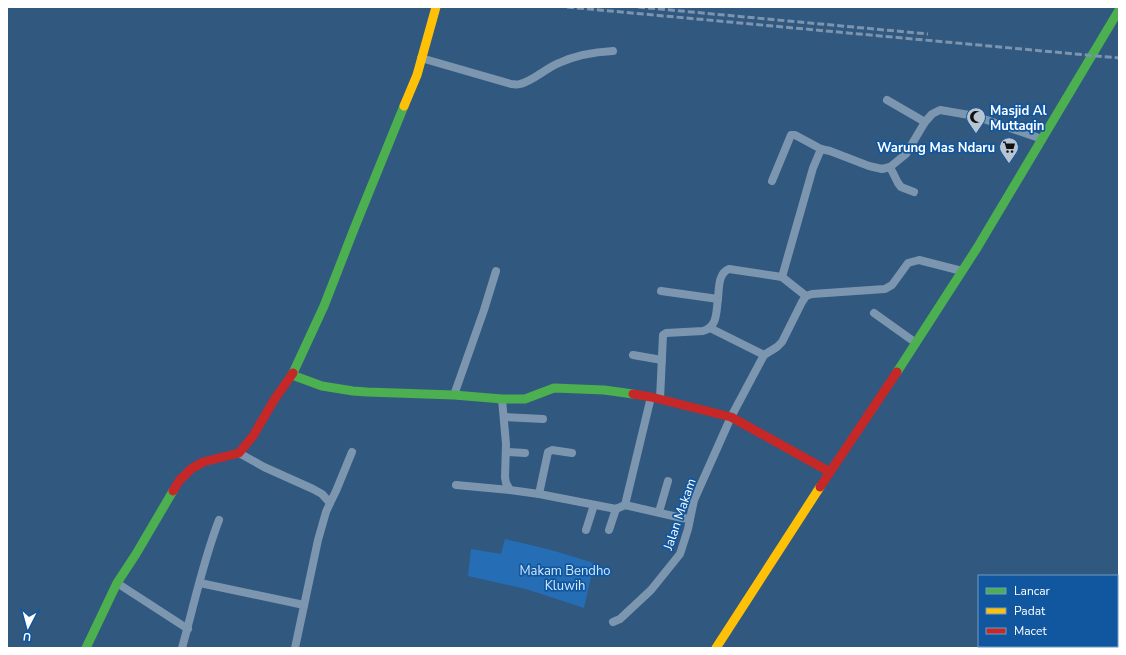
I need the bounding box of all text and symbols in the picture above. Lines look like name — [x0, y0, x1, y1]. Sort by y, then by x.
place label: Masjid Al Muttaqin — [990, 102, 1047, 135]
mosque icon: Masjid Al Muttaqin — [965, 106, 987, 134]
supermarket icon: Warung Mas Ndaru — [998, 136, 1020, 164]
place label: Warung Mas Ndaru — [877, 139, 995, 157]
street label: Jalan Makam — [659, 476, 701, 554]
park label: Makam Bendho Kluwih — [519, 562, 611, 595]
legend — [978, 575, 1118, 647]
text: Lancar — [1014, 583, 1051, 599]
text: Padat — [1014, 603, 1046, 619]
north arrow — [8, 607, 48, 647]
text: Macet — [1014, 623, 1047, 639]
text: U — [22, 629, 32, 644]

